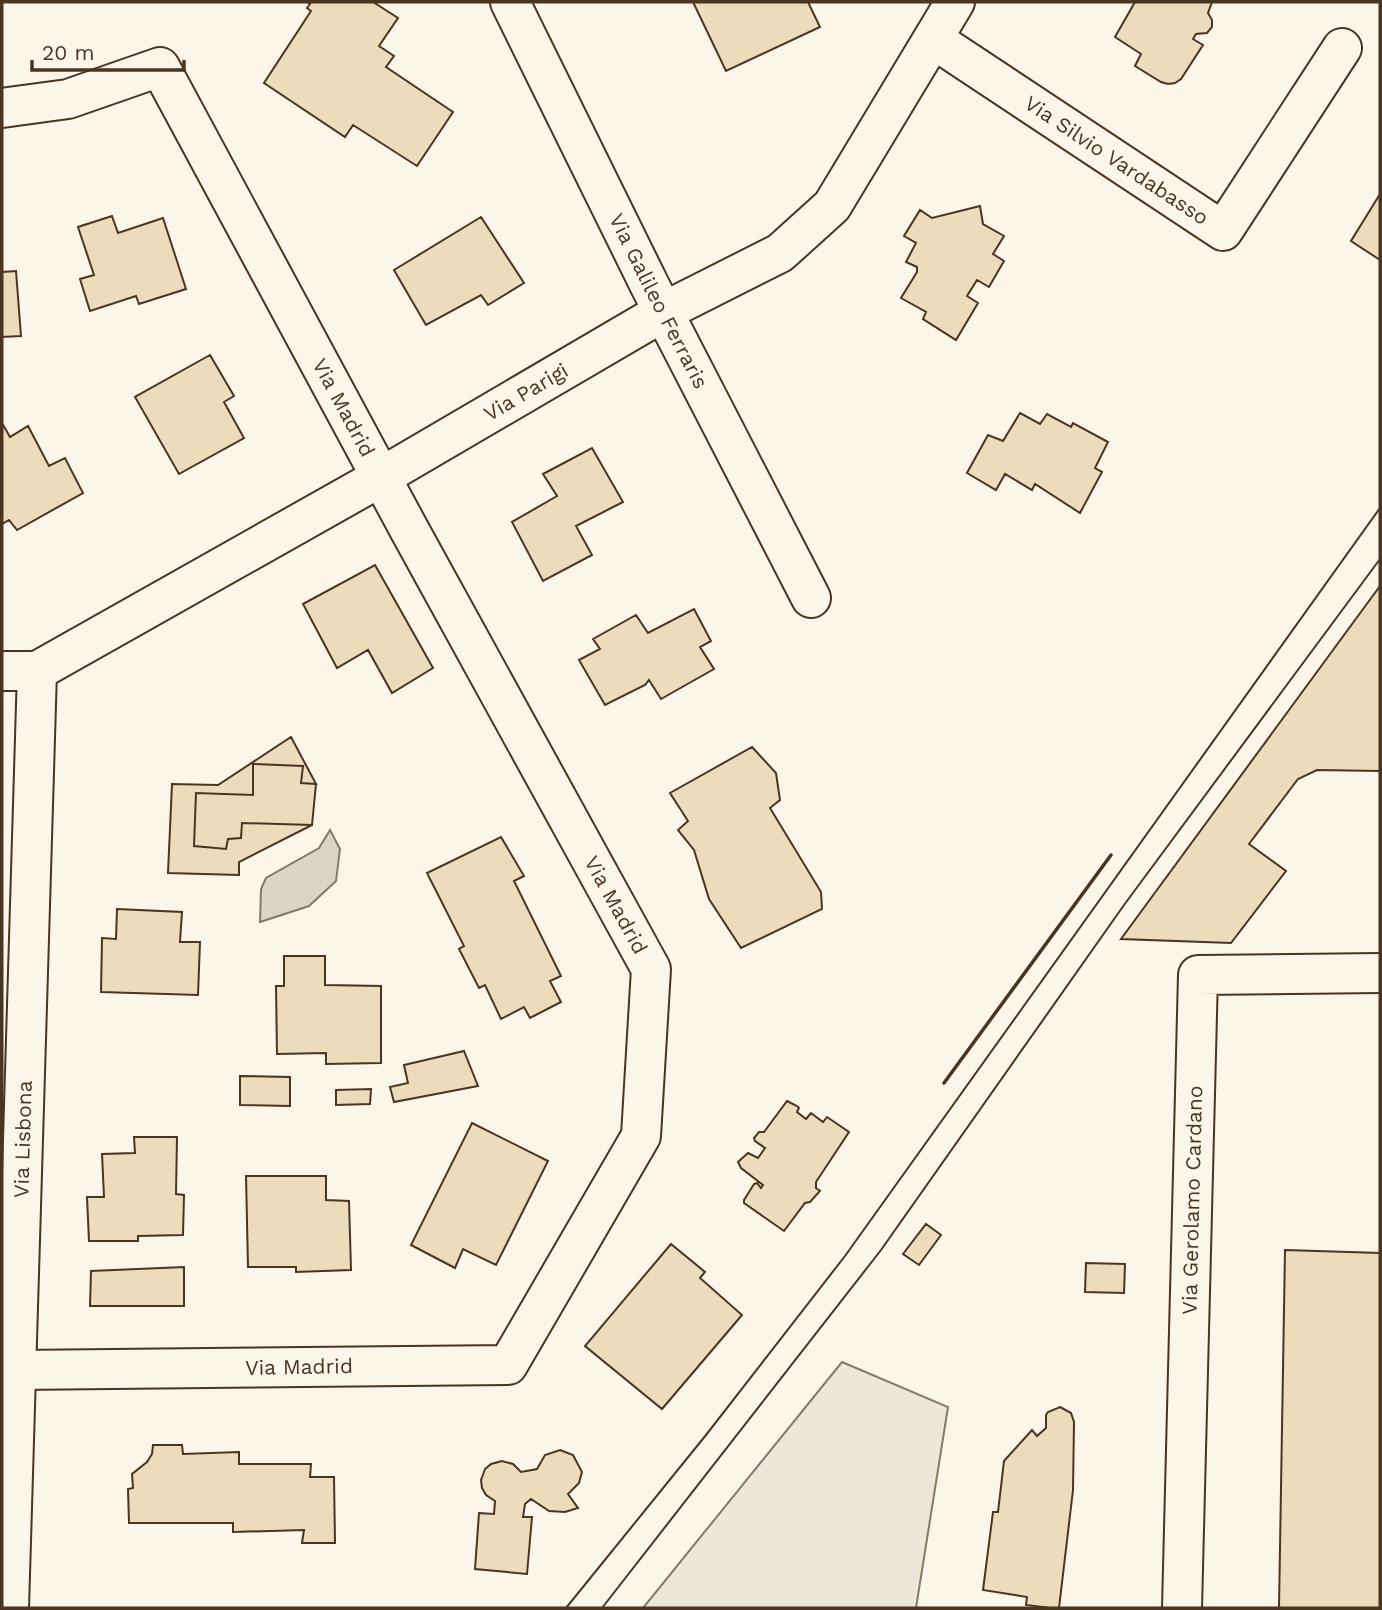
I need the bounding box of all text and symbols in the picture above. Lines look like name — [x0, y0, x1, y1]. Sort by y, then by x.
scale bar — [32, 28, 184, 72]
text: 20 m — [42, 40, 94, 65]
street label: Via Silvio Vardabasso — [1020, 90, 1214, 230]
street label: Via Galileo Ferraris — [604, 209, 714, 393]
street label: Via Madrid — [307, 354, 381, 461]
street label: Via Parigi — [479, 357, 572, 426]
street label: Via Madrid — [579, 851, 653, 958]
street label: Via Lisbona — [8, 1080, 37, 1198]
street label: Via Gerolamo Cardano — [1176, 1085, 1207, 1315]
street label: Via Madrid — [245, 1353, 353, 1380]

